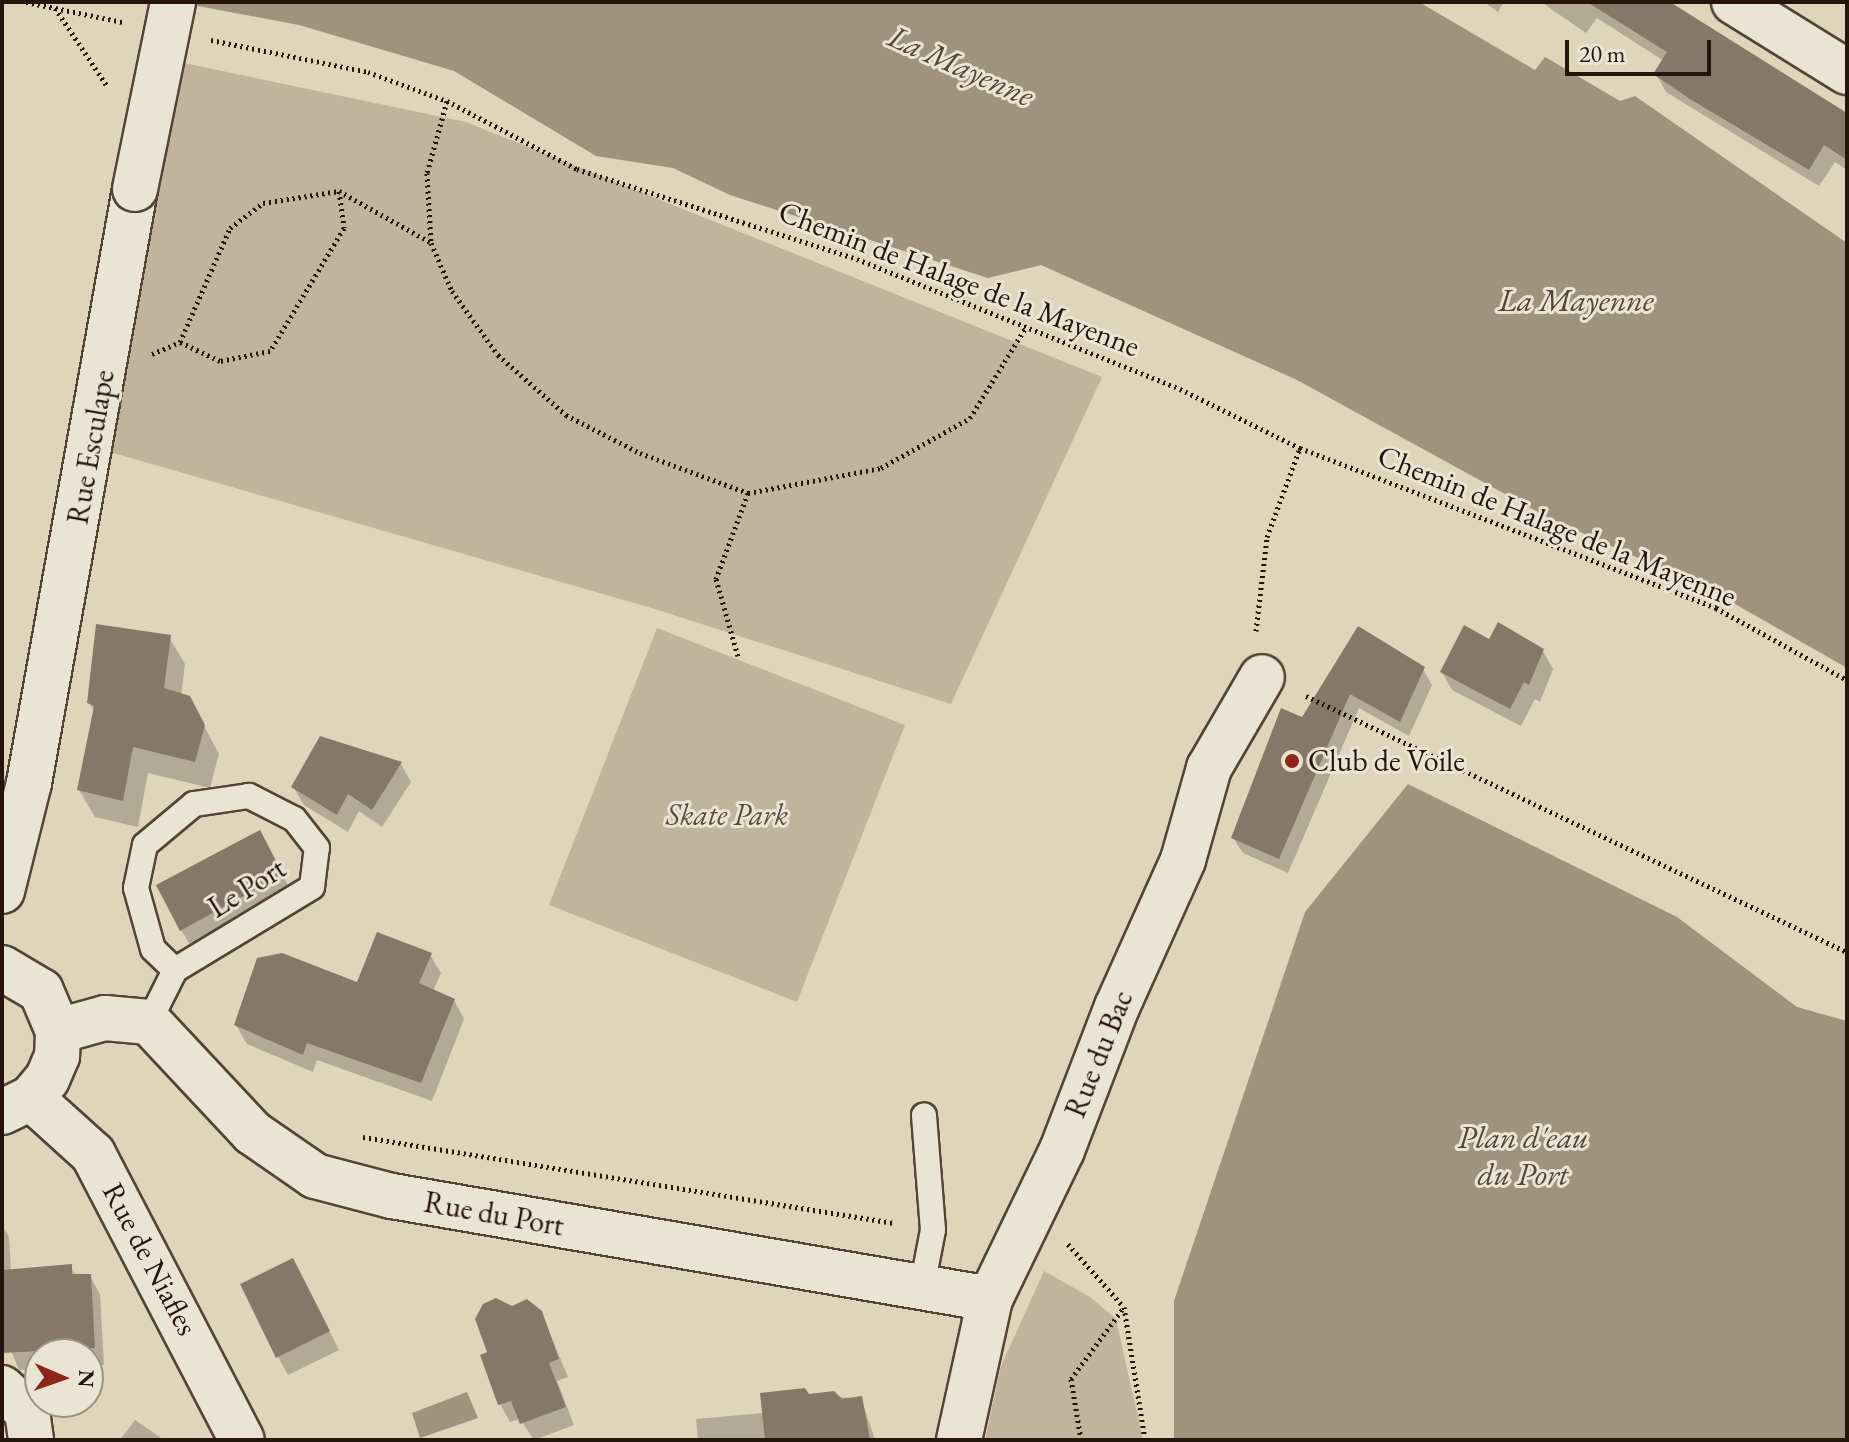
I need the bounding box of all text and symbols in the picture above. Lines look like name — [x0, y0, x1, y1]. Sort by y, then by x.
water label: La Mayenne — [882, 17, 1040, 115]
scale bar — [1569, 24, 1715, 74]
text: 20 m — [1579, 38, 1626, 69]
street label: Chemin de Halage de la Mayenne — [773, 193, 1145, 365]
water label: La Mayenne — [1498, 281, 1654, 319]
street label: Rue Esculape — [60, 367, 122, 527]
street label: Chemin de Halage de la Mayenne — [1372, 437, 1742, 615]
place label: Club de Voile — [1308, 743, 1465, 779]
marker: Club de Voile — [1283, 752, 1301, 770]
park label: Skate Park — [666, 797, 788, 833]
street label: Le Port — [202, 850, 292, 926]
street label: Rue du Bac — [1057, 985, 1141, 1123]
water label: Plan d'eau du Port — [1458, 1119, 1588, 1194]
street label: Rue de Niafles — [95, 1177, 205, 1341]
street label: Rue du Port — [421, 1184, 567, 1244]
north arrow — [24, 1338, 104, 1418]
text: N — [72, 1369, 101, 1388]

